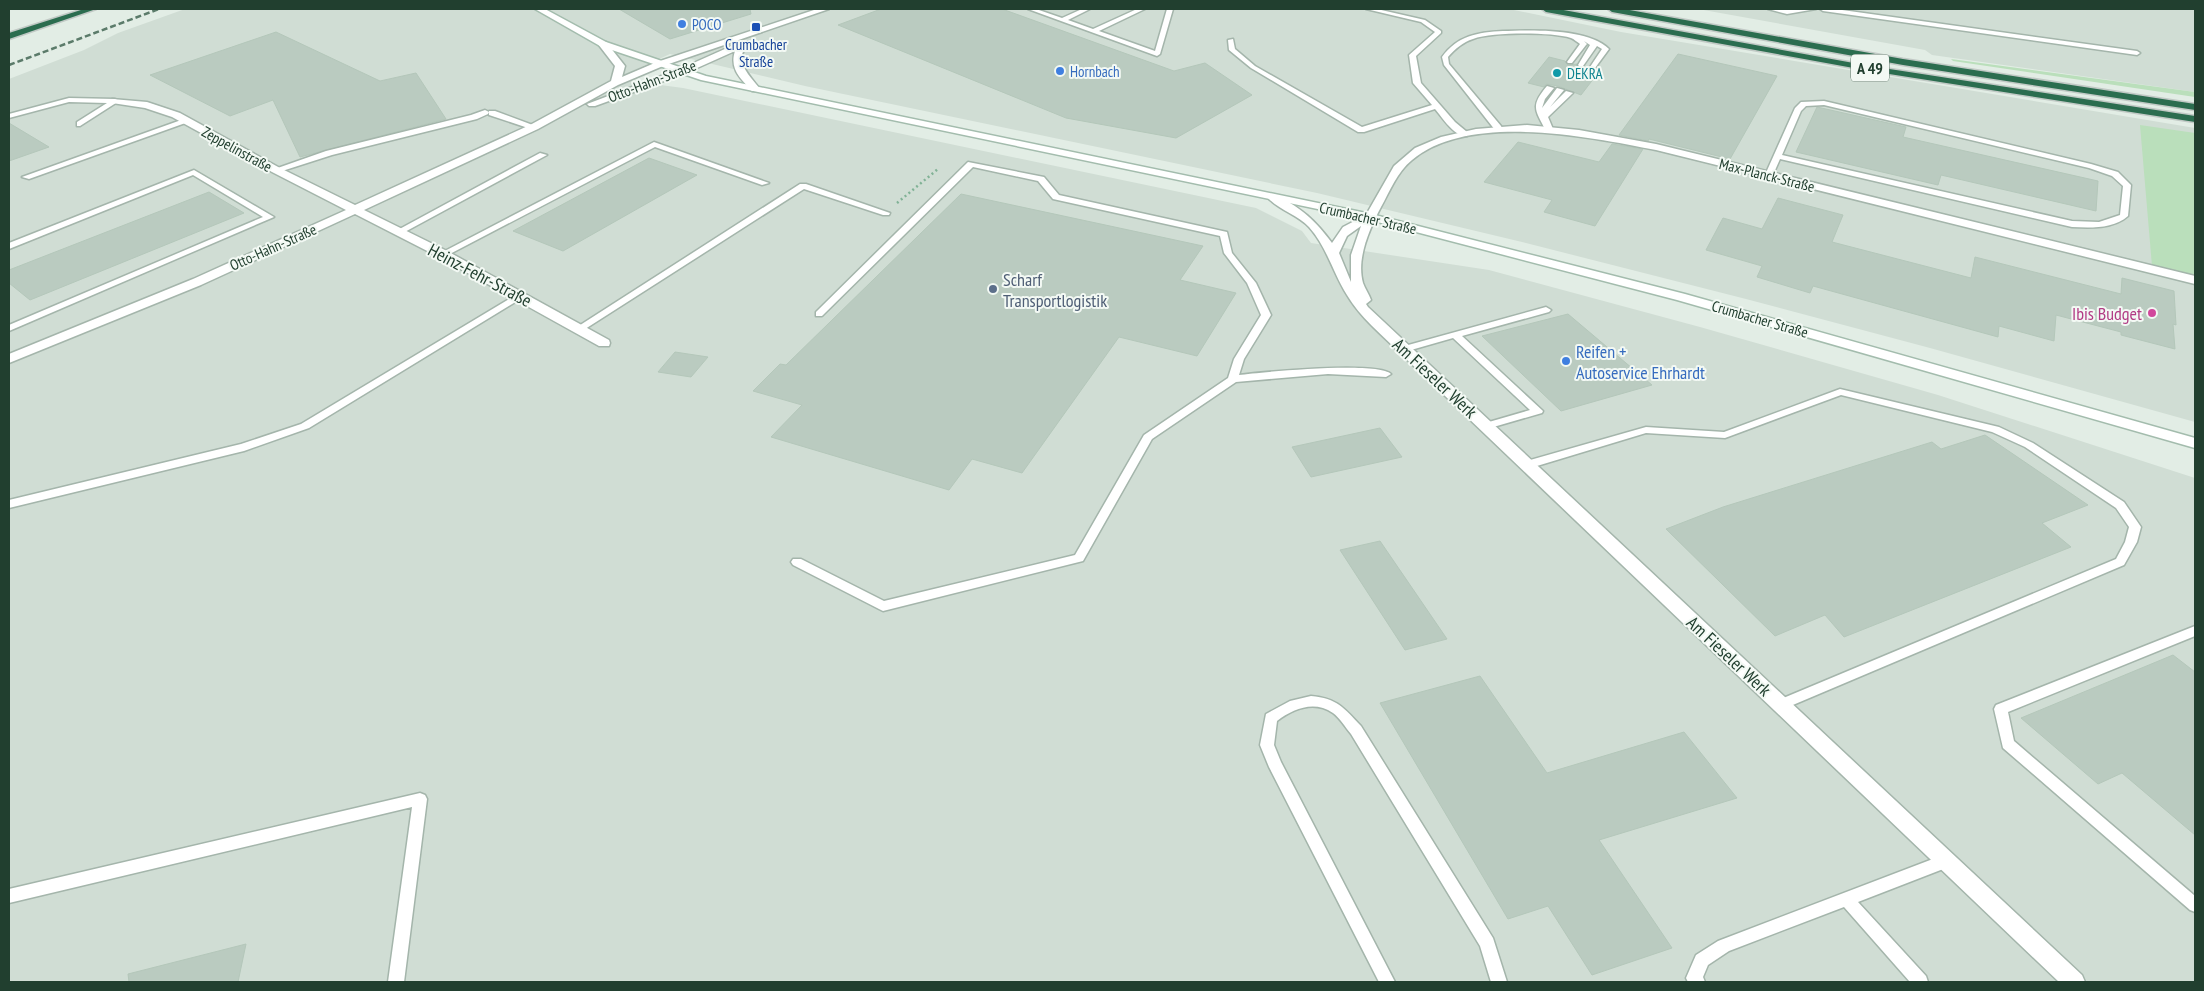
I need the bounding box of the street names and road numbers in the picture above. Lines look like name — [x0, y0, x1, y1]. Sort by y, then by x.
road number: A 49 — [1851, 54, 1889, 82]
street label: Otto-Hahn-Straße — [605, 55, 699, 107]
street label: Zeppelinstraße — [198, 122, 276, 176]
street label: Max-Planck-Straße — [1717, 154, 1817, 196]
street label: Crumbacher Straße — [1318, 198, 1418, 238]
street label: Otto-Hahn-Straße — [227, 219, 319, 275]
street label: Heinz-Fehr-Straße — [424, 238, 536, 312]
street label: Crumbacher Straße — [1710, 296, 1810, 342]
street label: Am Fieseler Werk — [1388, 333, 1482, 423]
street label: Am Fieseler Werk — [1682, 611, 1776, 701]

